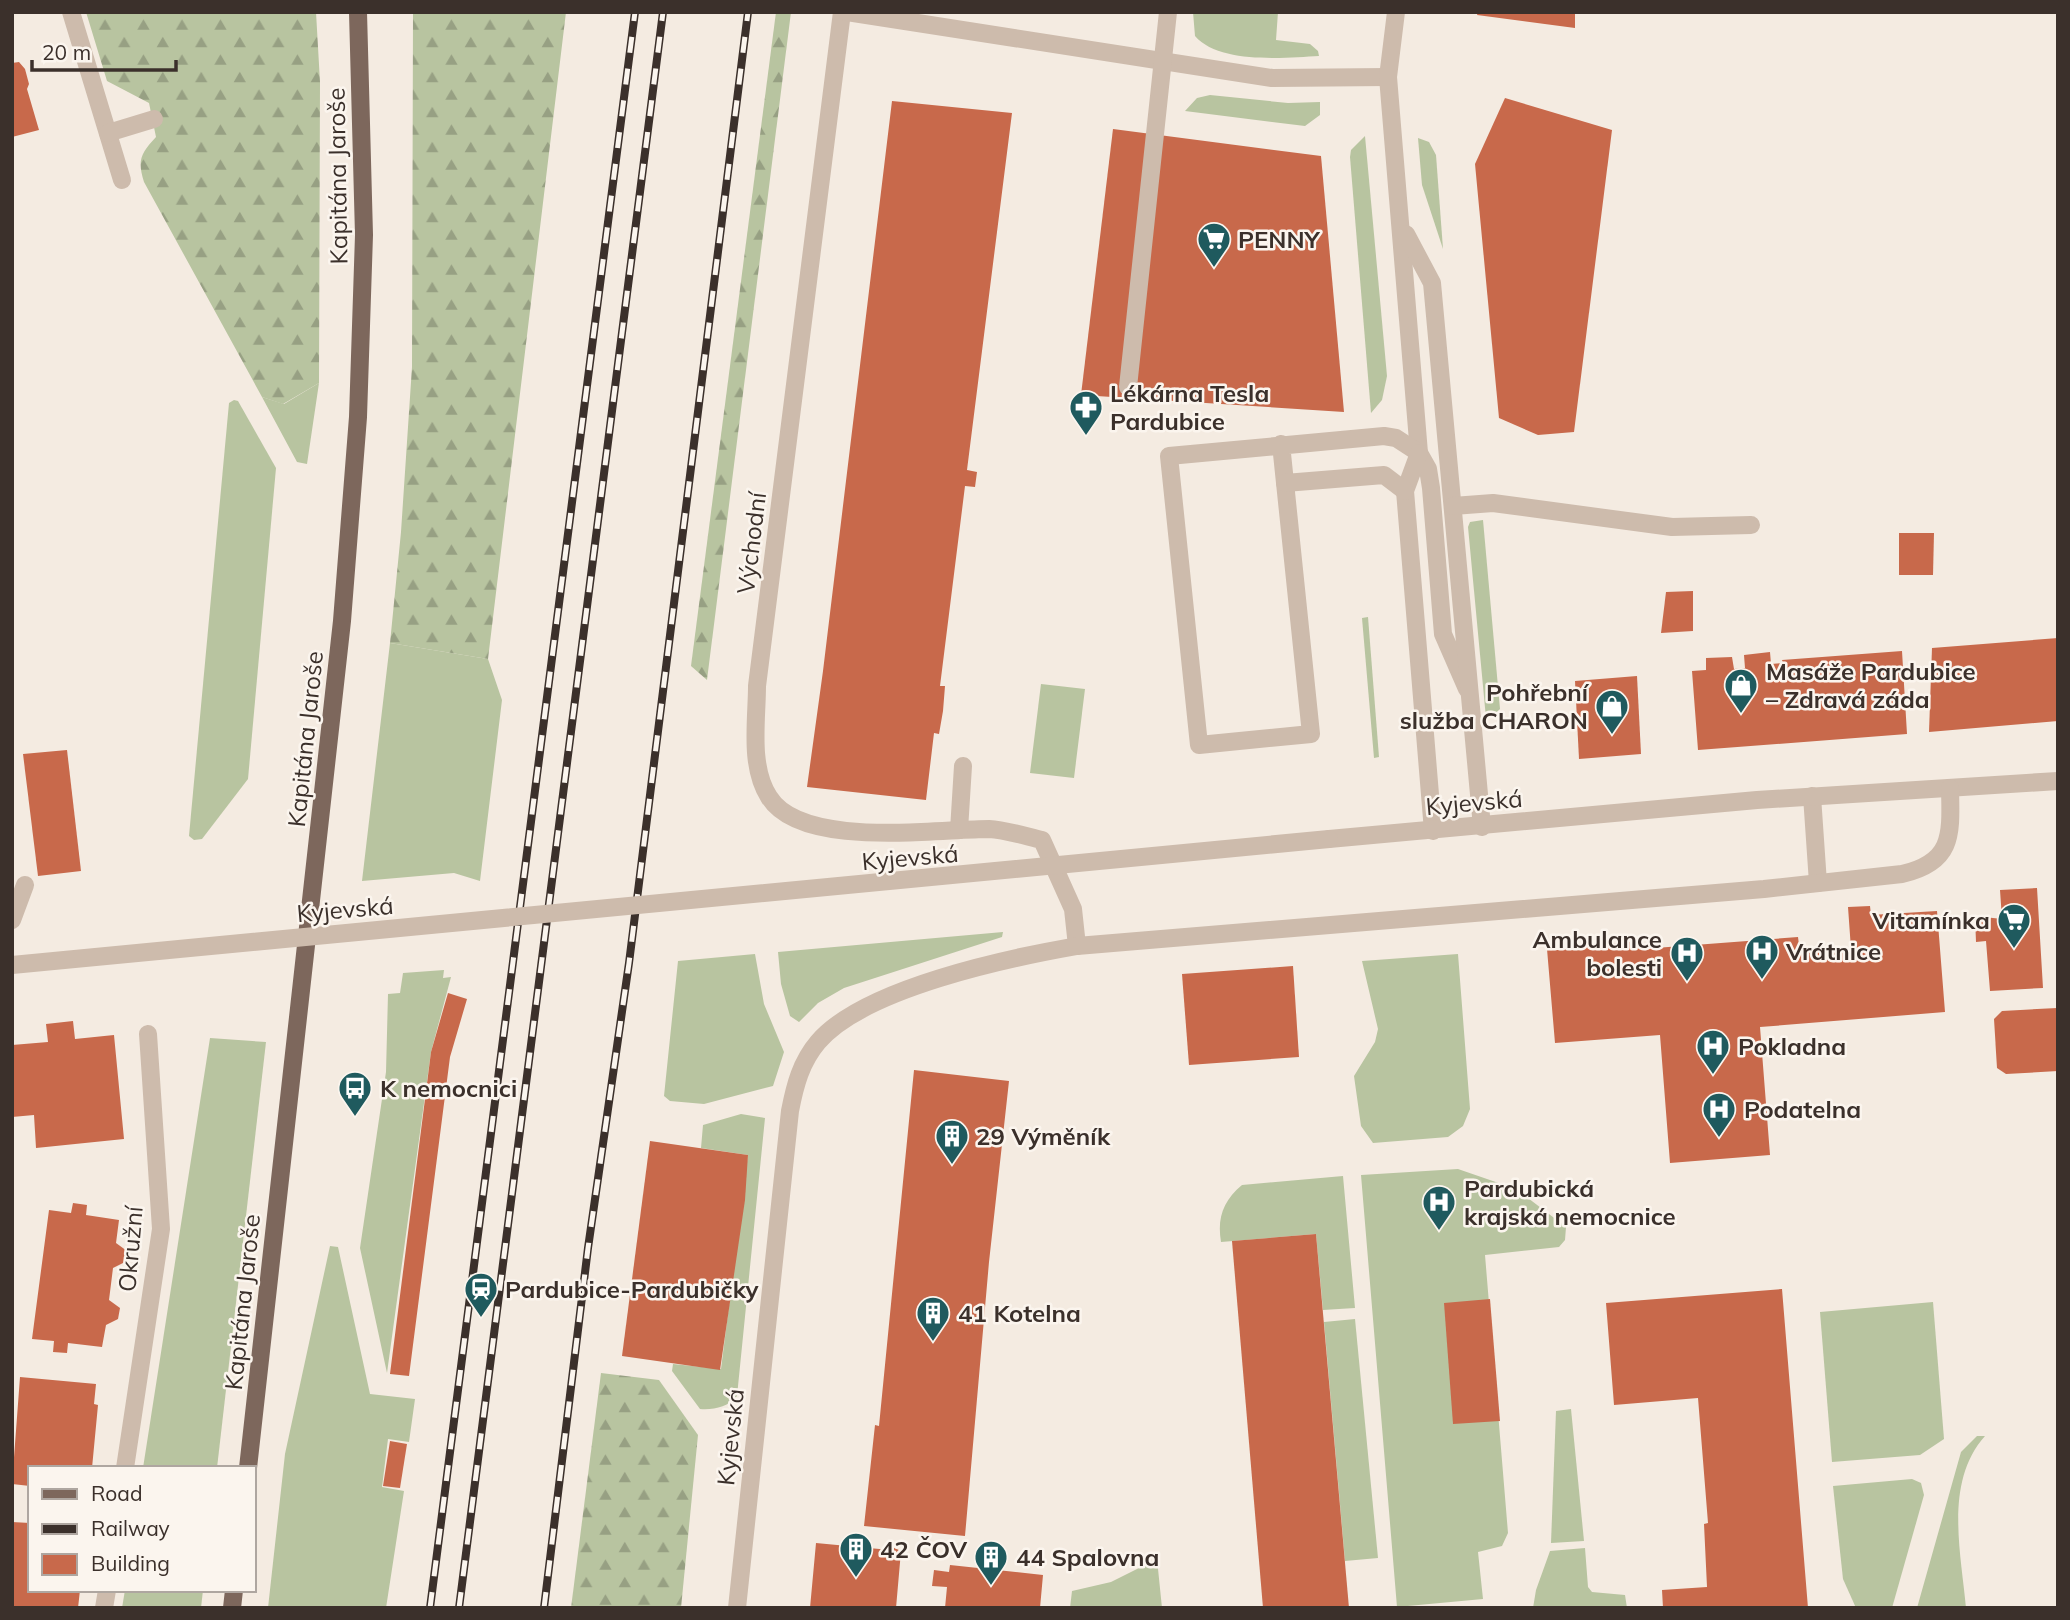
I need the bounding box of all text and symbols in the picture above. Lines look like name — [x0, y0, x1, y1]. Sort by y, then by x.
scale bar — [32, 28, 175, 72]
text: 20 m — [42, 39, 91, 65]
street label: Kapitána Jaroše — [320, 87, 354, 265]
supermarket icon: PENNY — [1195, 220, 1233, 269]
place label: PENNY — [1238, 224, 1321, 254]
place label: Lékárna Tesla Pardubice — [1110, 378, 1269, 436]
pharmacy icon: Lékárna Tesla Pardubice — [1067, 388, 1105, 437]
street label: Východní — [730, 489, 772, 596]
street label: Kapitána Jaroše — [281, 650, 329, 828]
place label: Masáže Pardubice – Zdravá záda — [1766, 656, 1976, 714]
shop icon: Masáže Pardubice – Zdravá záda — [1722, 666, 1760, 715]
place label: Pohřební služba CHARON — [1400, 677, 1590, 735]
shop icon: Pohřební služba CHARON — [1593, 687, 1631, 736]
street label: Kyjevská — [1424, 783, 1524, 821]
street label: Kyjevská — [860, 838, 960, 876]
street label: Kyjevská — [295, 890, 395, 928]
supermarket icon: Vitamínka — [1995, 901, 2033, 950]
place label: Vitamínka — [1871, 905, 1990, 935]
place label: Ambulance bolesti — [1533, 924, 1662, 982]
hospital icon: Vrátnice — [1743, 932, 1781, 981]
hospital icon: Ambulance bolesti — [1668, 934, 1706, 983]
place label: Vrátnice — [1785, 936, 1881, 966]
hospital icon: Pokladna — [1694, 1027, 1732, 1076]
place label: Pokladna — [1738, 1031, 1846, 1061]
bus stop icon: K nemocnici — [336, 1069, 374, 1118]
place label: K nemocnici — [380, 1073, 517, 1103]
hospital icon: Podatelna — [1700, 1090, 1738, 1139]
place label: Podatelna — [1744, 1094, 1861, 1124]
building icon: 29 Výměník — [933, 1117, 971, 1166]
place label: 29 Výměník — [976, 1121, 1111, 1151]
place label: Pardubická krajská nemocnice — [1464, 1173, 1676, 1231]
hospital icon: Pardubická krajská nemocnice — [1420, 1183, 1458, 1232]
street label: Okružní — [111, 1204, 149, 1293]
street label: Kapitána Jaroše — [218, 1213, 266, 1391]
station icon: Pardubice-Pardubičky — [462, 1270, 500, 1319]
place label: Pardubice-Pardubičky — [505, 1274, 760, 1304]
building icon: 41 Kotelna — [914, 1294, 952, 1343]
place label: 41 Kotelna — [958, 1298, 1081, 1328]
street label: Kyjevská — [710, 1387, 750, 1487]
legend — [28, 1466, 256, 1592]
text: Road — [91, 1480, 142, 1506]
text: Railway — [91, 1515, 170, 1541]
building icon: 42 ČOV — [837, 1530, 875, 1579]
place label: 42 ČOV — [880, 1534, 968, 1564]
building icon: 44 Spalovna — [972, 1538, 1010, 1587]
place label: 44 Spalovna — [1016, 1542, 1159, 1572]
text: Building — [91, 1550, 170, 1576]

